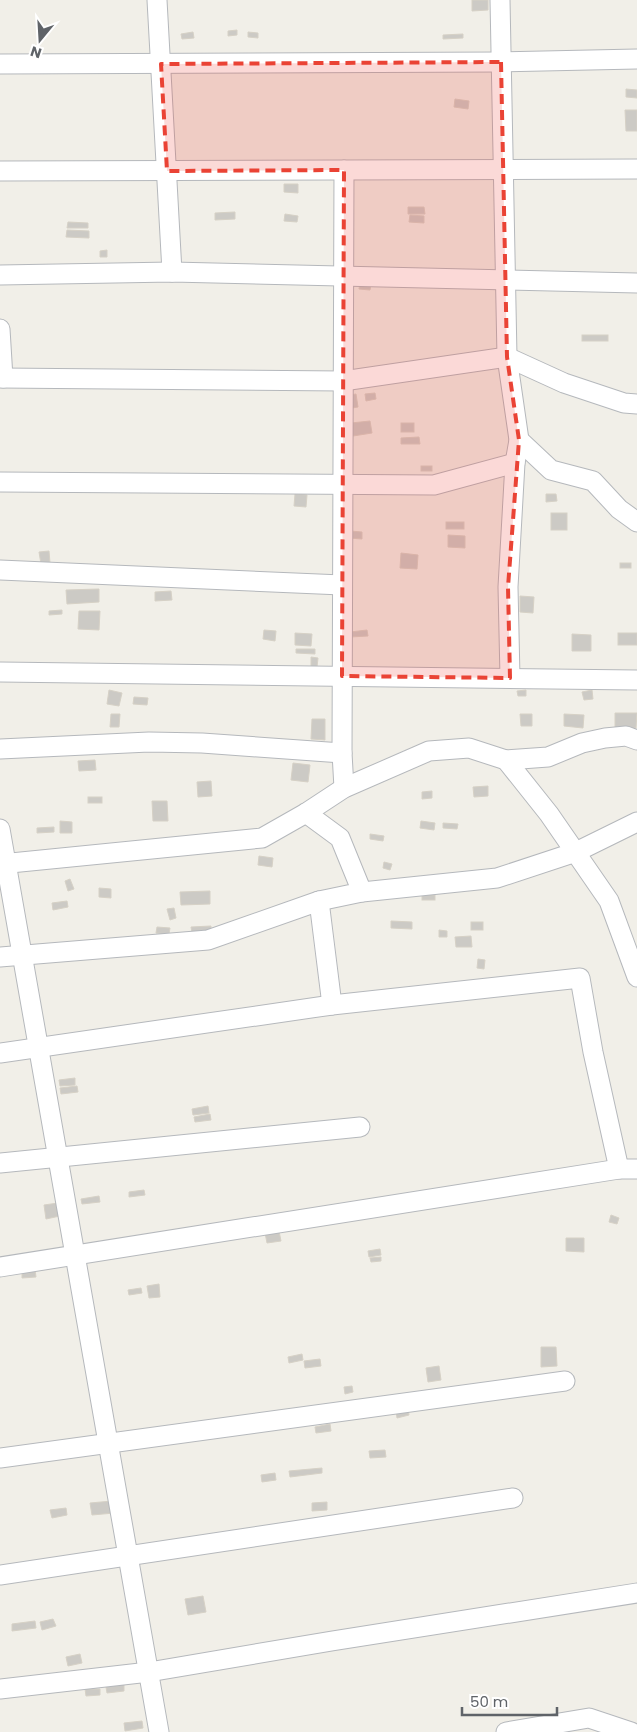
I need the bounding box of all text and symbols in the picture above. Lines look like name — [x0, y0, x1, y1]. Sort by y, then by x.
north arrow — [15, 15, 65, 65]
text: N — [28, 41, 44, 64]
scale bar — [462, 1684, 557, 1716]
text: 50 m — [470, 1691, 508, 1712]

